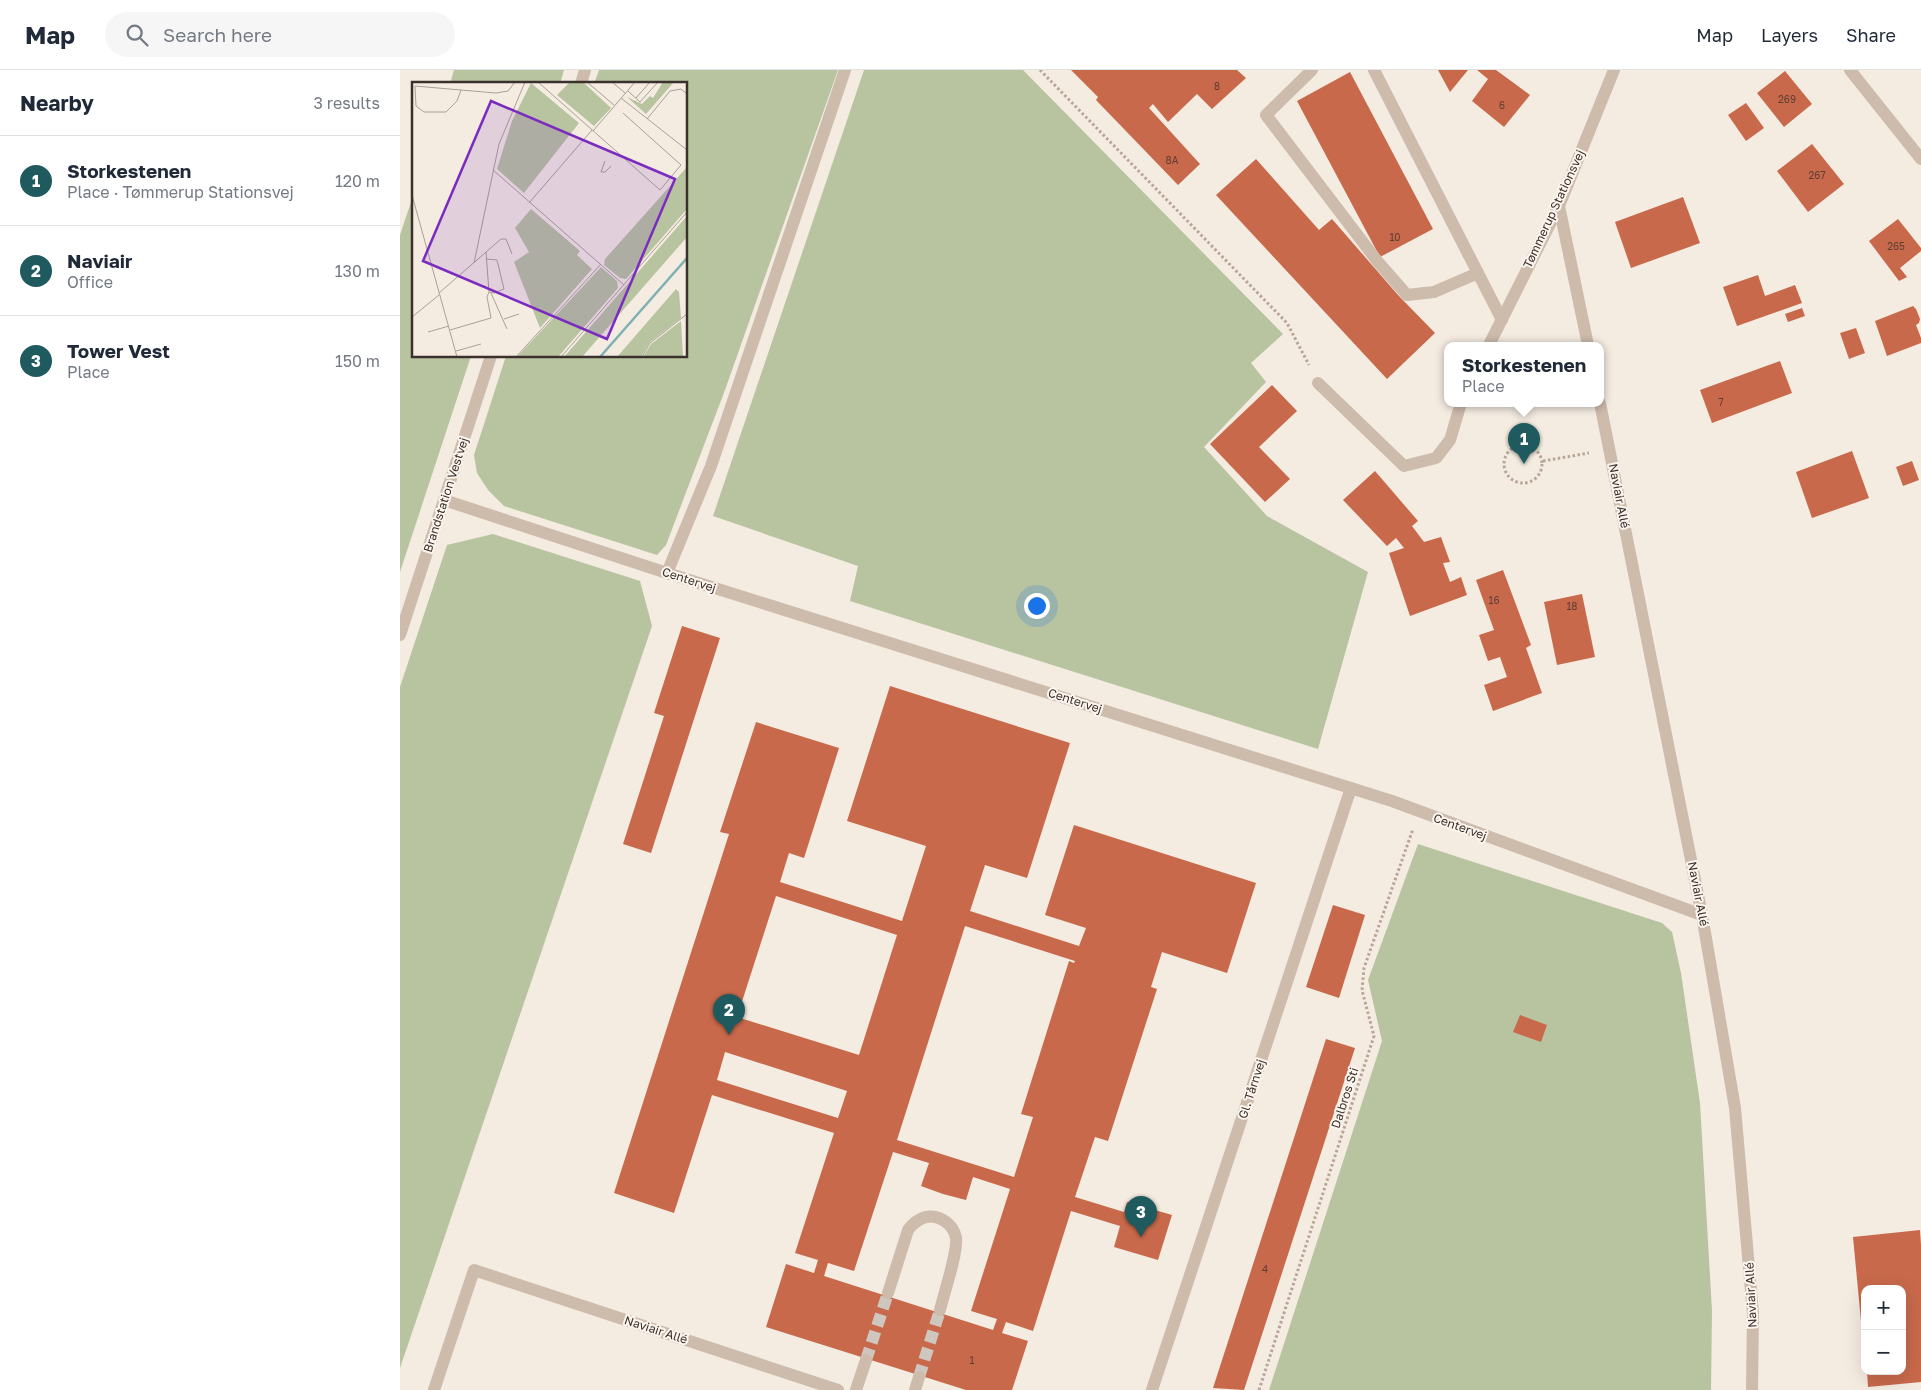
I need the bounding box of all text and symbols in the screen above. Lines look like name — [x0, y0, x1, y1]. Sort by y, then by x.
search box — [105, 12, 455, 57]
text: Map — [25, 20, 75, 49]
icon: search — [123, 21, 151, 49]
text: Search here — [163, 23, 272, 46]
text: Map — [1696, 24, 1733, 46]
text: Layers — [1761, 24, 1818, 46]
text: Share — [1846, 24, 1896, 46]
house number: 8 — [1214, 80, 1220, 92]
inset map — [412, 82, 688, 358]
text: Nearby — [20, 90, 94, 116]
text: 3 results — [313, 93, 380, 113]
house number: 269 — [1778, 93, 1796, 105]
house number: 6 — [1499, 99, 1505, 111]
street label: Tømmerup Stationsvej — [1520, 147, 1588, 270]
house number: 8A — [1166, 154, 1179, 166]
text: Storkestenen — [67, 159, 191, 182]
house number: 267 — [1808, 169, 1826, 181]
text: 1 — [32, 171, 40, 191]
text: 120 m — [335, 171, 380, 191]
text: Place · Tømmerup Stationsvej — [67, 182, 294, 202]
house number: 10 — [1389, 231, 1401, 243]
house number: 265 — [1887, 240, 1905, 252]
text: Naviair — [67, 249, 132, 272]
text: 2 — [31, 261, 41, 281]
text: 130 m — [335, 261, 380, 281]
text: Office — [67, 272, 113, 292]
text: Tower Vest — [67, 339, 170, 362]
popup — [1444, 342, 1604, 407]
text: 3 — [31, 351, 41, 371]
text: 150 m — [335, 351, 380, 371]
text: Storkestenen — [1462, 353, 1586, 376]
text: Place — [67, 362, 110, 382]
text: Place — [1462, 376, 1504, 396]
house number: 7 — [1718, 396, 1724, 408]
pin: 1 — [1508, 423, 1540, 464]
street label: Brandstation Vestvej — [420, 436, 471, 554]
street label: Naviair Allé — [1606, 462, 1633, 530]
street label: Centervej — [660, 564, 718, 595]
your location — [1024, 593, 1050, 619]
house number: 16 — [1489, 594, 1499, 606]
house number: 18 — [1567, 600, 1577, 612]
street label: Centervej — [1046, 685, 1104, 716]
street label: Centervej — [1431, 810, 1489, 843]
street label: Naviair Allé — [1685, 860, 1712, 928]
pin: 2 — [713, 994, 745, 1035]
street label: Gl. Tårnvej — [1235, 1057, 1268, 1120]
street label: Dalbros Sti — [1328, 1066, 1361, 1130]
pin: 3 — [1125, 1196, 1157, 1237]
street label: Naviair Allé — [1741, 1262, 1760, 1328]
house number: 4 — [1262, 1263, 1268, 1275]
map controls — [1861, 1285, 1906, 1375]
button: + — [1861, 1285, 1906, 1330]
street label: Naviair Allé — [623, 1312, 690, 1347]
button: − — [1861, 1330, 1906, 1375]
house number: 1 — [970, 1354, 975, 1366]

